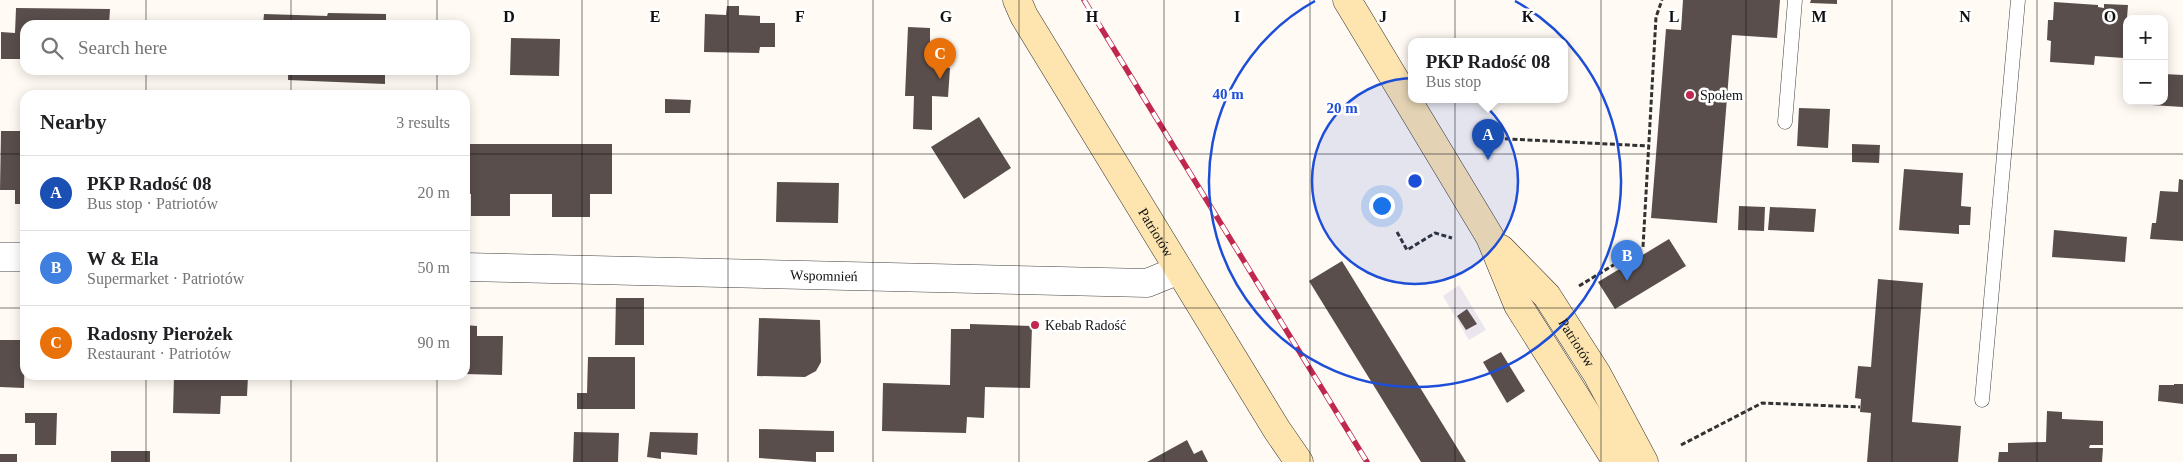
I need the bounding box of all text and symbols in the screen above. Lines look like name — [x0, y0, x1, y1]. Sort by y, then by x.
text: D — [503, 8, 515, 25]
text: E — [650, 8, 660, 25]
text: F — [795, 8, 805, 25]
text: G — [940, 8, 953, 25]
text: H — [1086, 8, 1099, 25]
text: I — [1234, 8, 1240, 25]
text: J — [1379, 8, 1387, 25]
text: K — [1522, 8, 1535, 25]
text: L — [1669, 8, 1679, 25]
text: M — [1811, 8, 1827, 25]
text: N — [1959, 8, 1971, 25]
text: O — [2104, 8, 2116, 25]
map controls — [2123, 15, 2168, 105]
button: + — [2123, 15, 2168, 60]
search box — [20, 20, 470, 75]
icon: search — [38, 34, 66, 62]
text: Search here — [78, 37, 167, 58]
pin: C — [924, 38, 956, 79]
popup — [1408, 38, 1568, 103]
text: PKP Radość 08 — [1426, 51, 1550, 72]
button: − — [2123, 60, 2168, 105]
text: Bus stop — [1426, 73, 1481, 90]
text: 40 m — [1212, 86, 1244, 102]
place label: Społem — [1700, 88, 1743, 103]
marker: Społem — [1684, 89, 1696, 101]
text: 20 m — [1326, 100, 1358, 116]
text: Nearby — [40, 110, 107, 134]
text: 3 results — [396, 114, 450, 131]
pin: A — [1472, 119, 1504, 160]
centre of rings — [1406, 172, 1424, 190]
text: PKP Radość 08 — [87, 173, 212, 194]
text: A — [50, 184, 62, 201]
text: 20 m — [418, 184, 450, 201]
your location — [1369, 193, 1395, 219]
text: Bus stop · Patriotów — [87, 195, 218, 212]
street label: Patriotów — [1135, 205, 1177, 261]
pin: B — [1611, 240, 1643, 281]
text: W & Ela — [87, 248, 158, 269]
text: B — [51, 259, 61, 276]
text: 50 m — [418, 259, 450, 276]
street label: Wspomnień — [790, 268, 858, 284]
text: Supermarket · Patriotów — [87, 270, 244, 287]
street label: Patriotów — [1555, 316, 1598, 370]
place label: Kebab Radość — [1045, 318, 1126, 333]
marker: Kebab Radość — [1029, 319, 1041, 331]
text: Radosny Pierożek — [87, 323, 233, 344]
text: C — [50, 334, 62, 351]
text: 90 m — [418, 334, 450, 351]
text: Restaurant · Patriotów — [87, 345, 231, 362]

